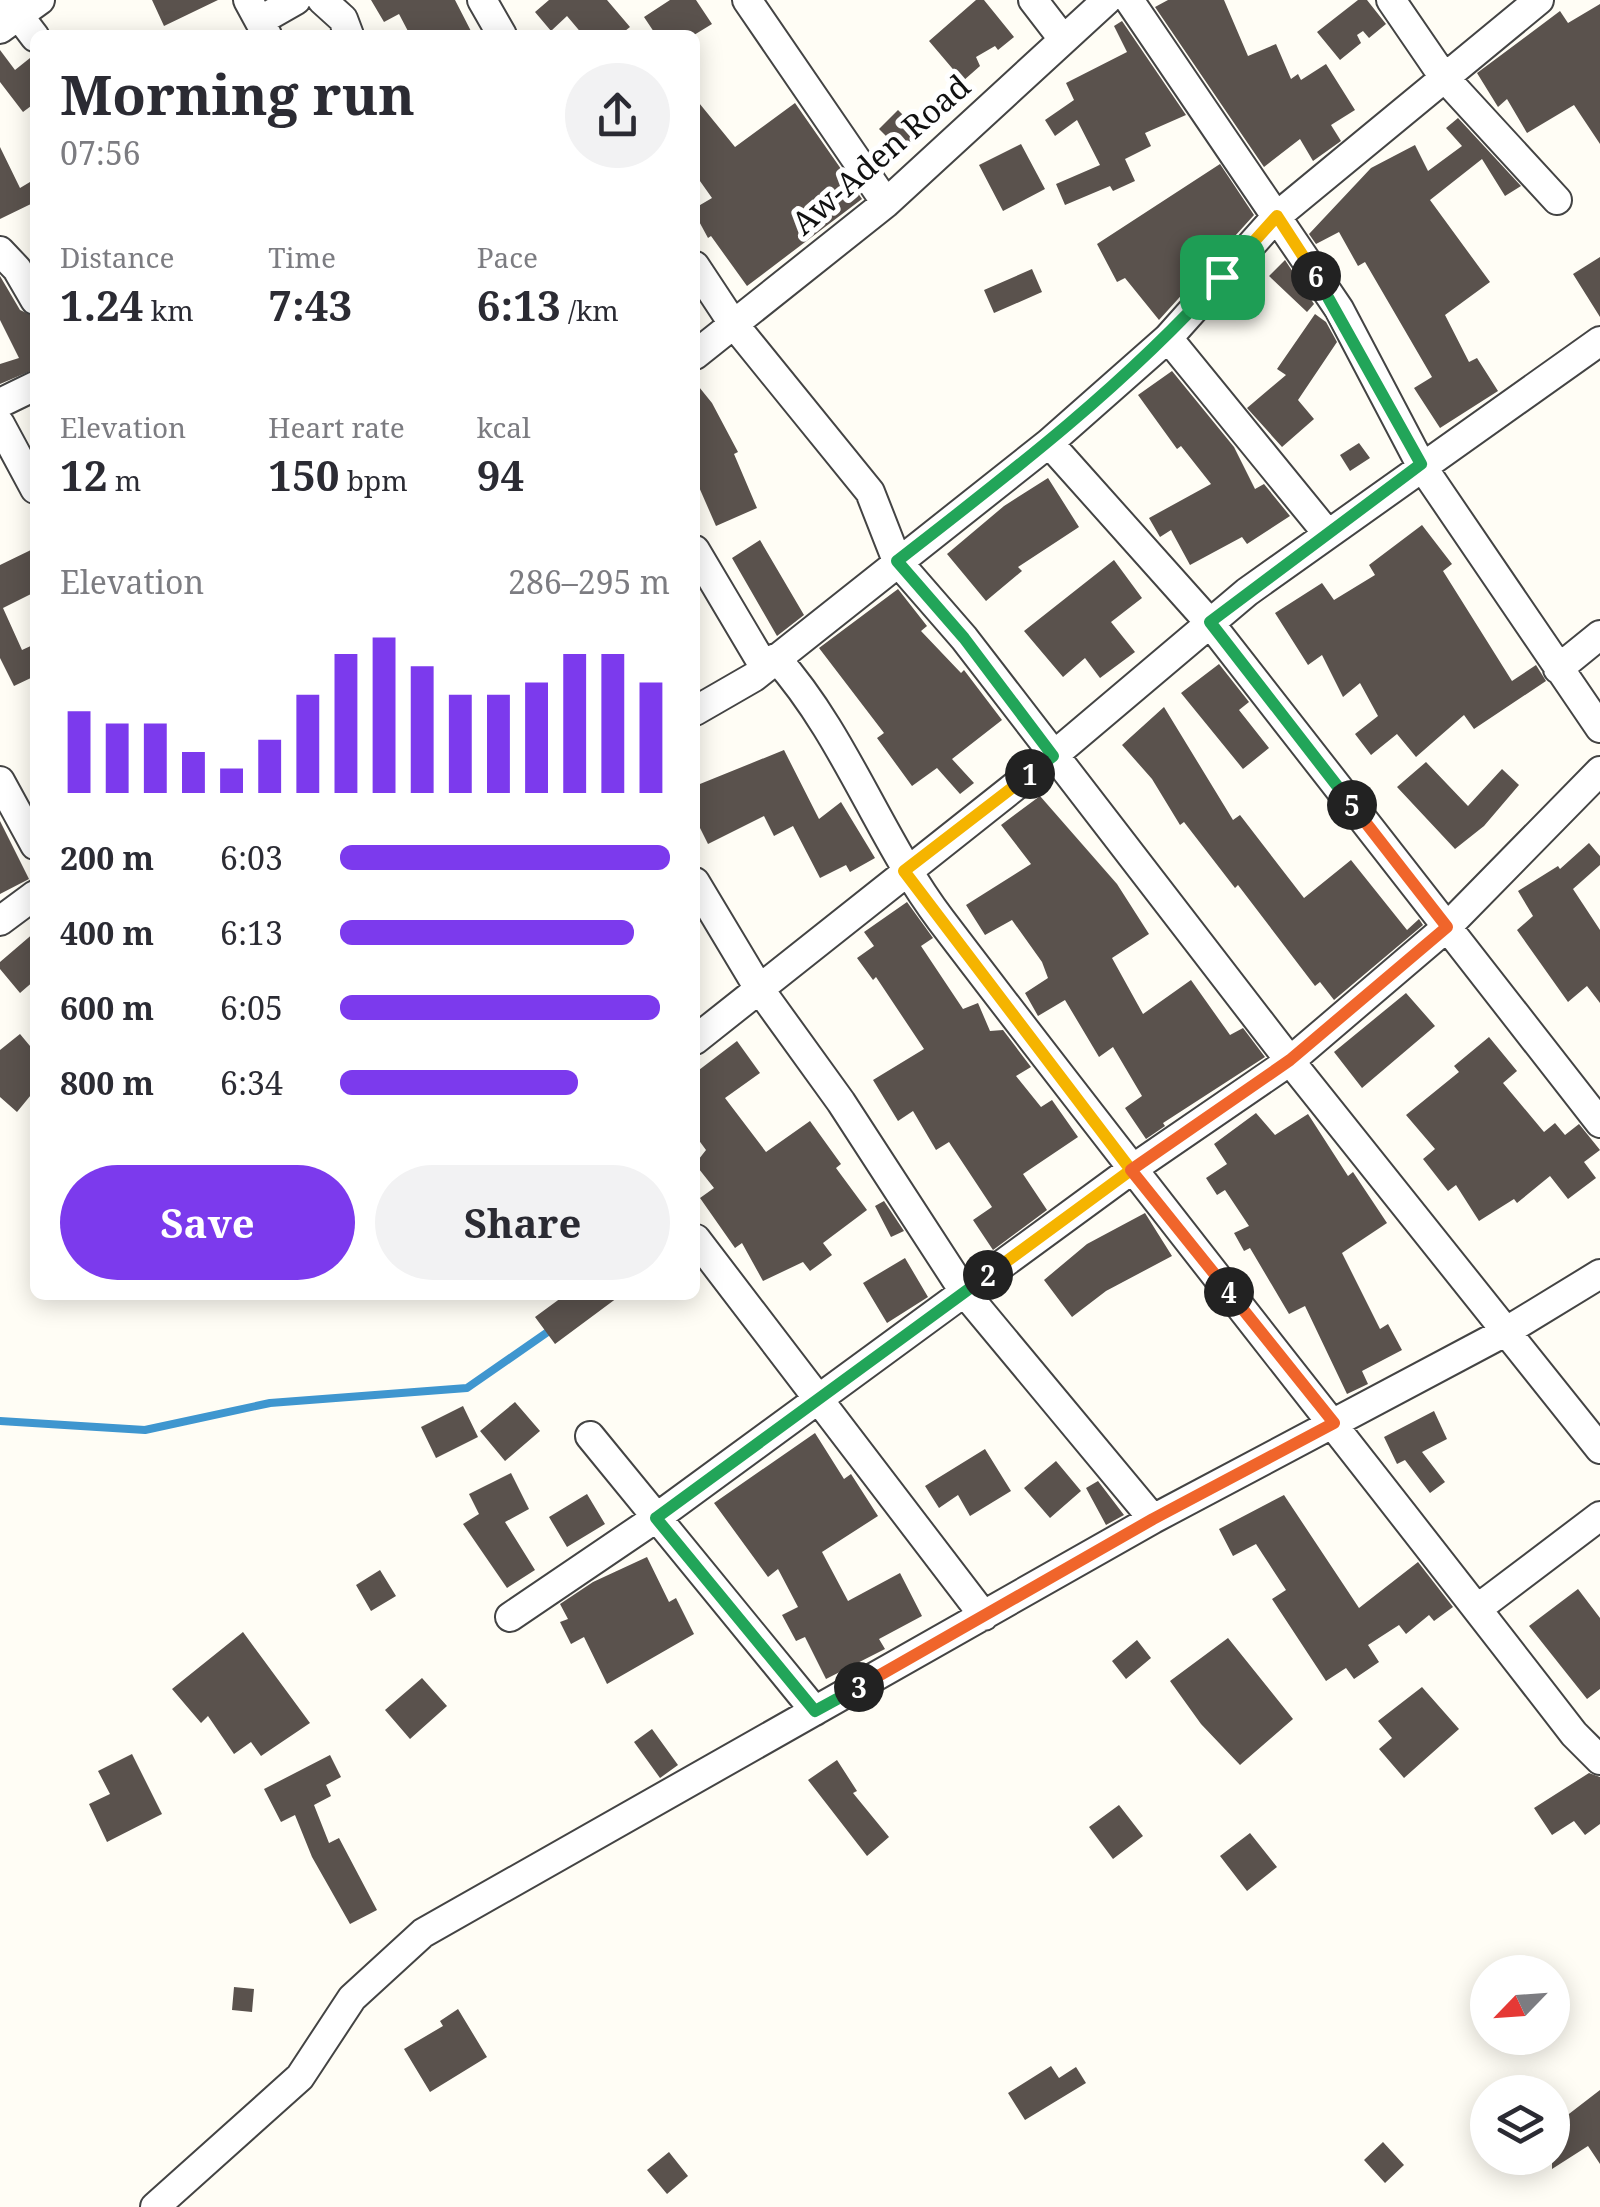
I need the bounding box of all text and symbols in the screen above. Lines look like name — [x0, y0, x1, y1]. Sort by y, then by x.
text: Morning run — [60, 56, 415, 131]
button: share — [565, 63, 670, 168]
street label: Aw-Aden Road — [781, 64, 979, 244]
text: 07:56 — [60, 131, 141, 174]
pin — [1180, 235, 1265, 320]
text: Distance — [60, 238, 174, 276]
text: Time — [268, 238, 336, 276]
text: Pace — [477, 238, 538, 276]
icon: arrive — [1195, 250, 1250, 305]
pin: 6 — [1291, 251, 1341, 301]
text: 6 — [1308, 257, 1324, 295]
text: 1.24 — [60, 276, 144, 333]
text: 7:43 — [268, 276, 352, 333]
text: 6:13 — [477, 276, 561, 333]
text: km — [144, 291, 194, 329]
text: /km — [561, 291, 619, 329]
text: Elevation — [60, 408, 186, 446]
text: Heart rate — [268, 408, 405, 446]
text: kcal — [477, 408, 531, 446]
text: 12 — [60, 446, 107, 503]
text: 150 — [268, 446, 340, 503]
text: 94 — [477, 446, 524, 503]
text: m — [107, 461, 141, 499]
text: bpm — [340, 461, 408, 499]
text: Elevation — [60, 560, 204, 603]
text: 286–295 m — [508, 560, 670, 603]
pin: 1 — [1005, 749, 1055, 799]
text: 1 — [1022, 755, 1038, 793]
pin: 5 — [1327, 780, 1377, 830]
text: 5 — [1344, 786, 1360, 824]
text: 200 m — [60, 836, 154, 879]
text: 6:03 — [220, 836, 283, 879]
text: 400 m — [60, 911, 154, 954]
text: 6:13 — [220, 911, 283, 954]
text: 600 m — [60, 986, 154, 1029]
text: 6:05 — [220, 986, 283, 1029]
text: 800 m — [60, 1061, 154, 1104]
text: 6:34 — [220, 1061, 283, 1104]
button: Save — [60, 1165, 355, 1280]
button: Share — [375, 1165, 670, 1280]
pin: 2 — [963, 1250, 1013, 1300]
text: 2 — [980, 1256, 996, 1294]
pin: 4 — [1204, 1267, 1254, 1317]
text: 4 — [1221, 1273, 1237, 1311]
pin: 3 — [834, 1662, 884, 1712]
text: 3 — [851, 1668, 867, 1706]
north arrow — [1470, 1955, 1570, 2055]
map controls — [1470, 1955, 1570, 2175]
button: layers — [1470, 2075, 1570, 2175]

